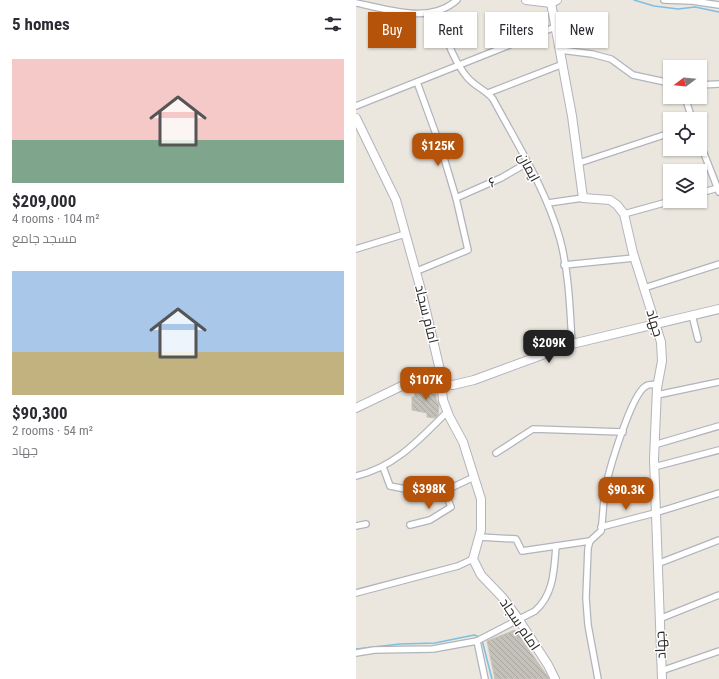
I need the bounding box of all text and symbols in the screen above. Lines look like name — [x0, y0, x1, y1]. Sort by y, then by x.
chip: Buy — [368, 12, 416, 48]
chip: Rent — [424, 12, 477, 48]
chip: Filters — [485, 12, 548, 48]
chip: New — [556, 12, 608, 48]
icon: filters — [322, 13, 344, 35]
text: 5 homes — [12, 14, 70, 34]
north arrow — [663, 60, 707, 104]
map controls — [663, 60, 707, 208]
icon: home — [142, 85, 214, 157]
button: locate — [663, 112, 707, 156]
pin: $125K — [410, 133, 466, 167]
text: $125K — [421, 138, 455, 153]
street label: ایمان — [515, 150, 543, 184]
button: layers — [663, 164, 707, 208]
street label: ۶ — [485, 173, 499, 191]
text: $209,000 — [12, 191, 76, 211]
text: 4 rooms · 104 m² — [12, 211, 99, 226]
text: مسجد جامع — [12, 231, 77, 246]
street label: امام سجاد — [410, 283, 442, 345]
icon: home — [142, 297, 214, 369]
street label: جهاد — [643, 307, 667, 339]
pin: $209K — [521, 330, 577, 364]
text: $209K — [532, 335, 566, 350]
pin: $107K — [398, 367, 454, 401]
text: $107K — [409, 372, 443, 387]
text: $90,300 — [12, 403, 68, 423]
text: 2 rooms · 54 m² — [12, 423, 93, 438]
text: جهاد — [12, 443, 38, 458]
pin: $398K — [401, 476, 457, 510]
pin: $90.3K — [593, 477, 659, 511]
text: $398K — [412, 481, 446, 496]
text: $90.3K — [607, 482, 645, 497]
street label: امام سجاد — [495, 595, 543, 654]
street label: جهاد — [651, 631, 669, 659]

